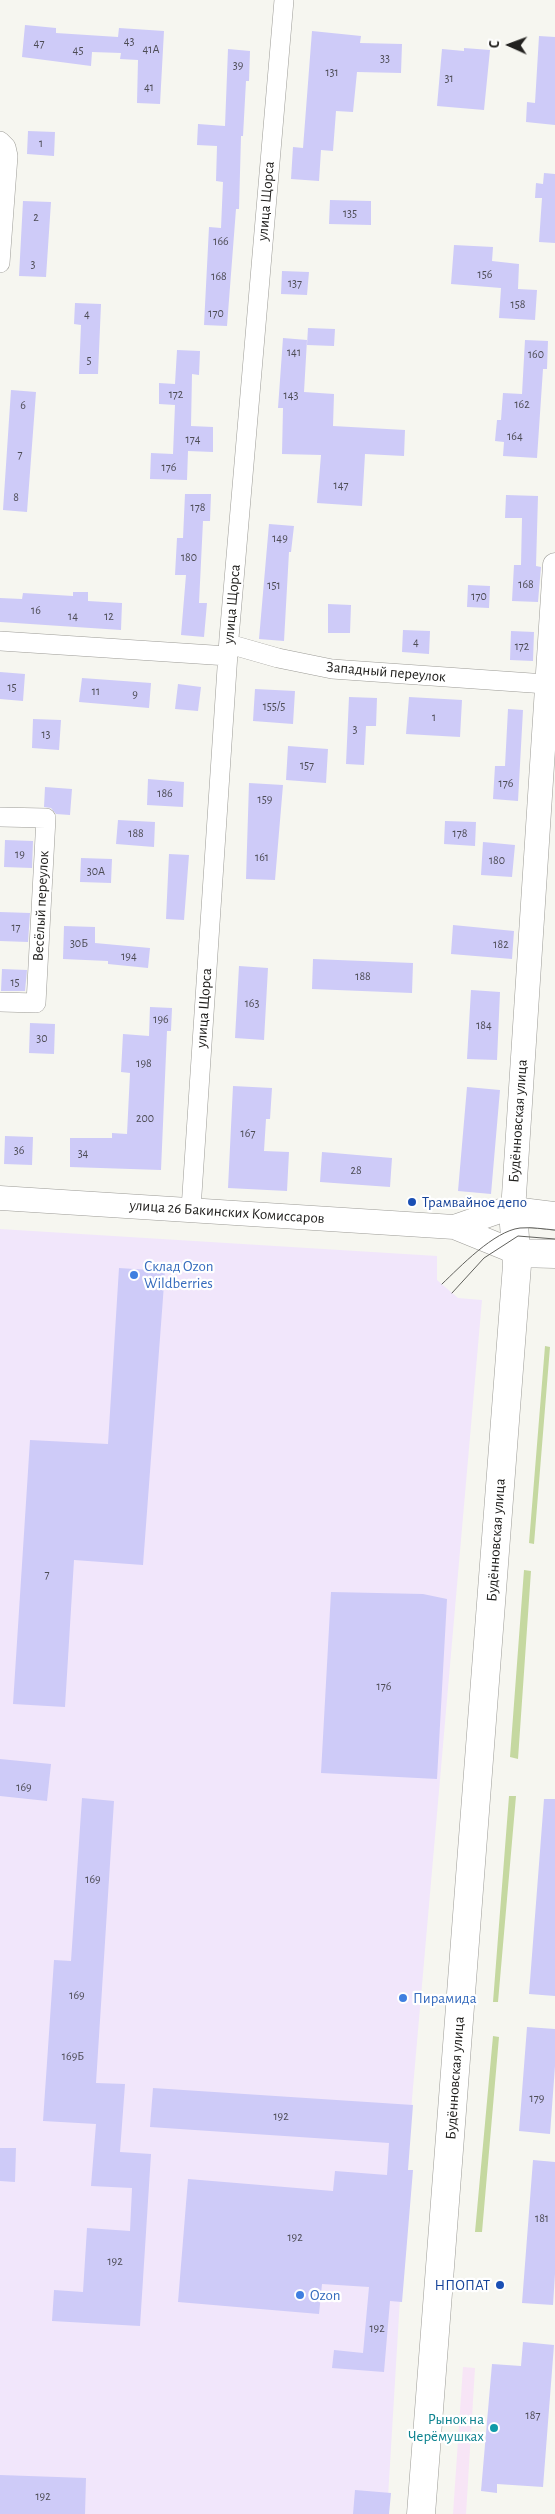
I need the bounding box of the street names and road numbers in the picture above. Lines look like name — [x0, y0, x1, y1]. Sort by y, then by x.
street label: улица Щорса — [254, 160, 278, 242]
street label: улица Щорса — [220, 563, 244, 645]
street label: Западный переулок — [325, 658, 447, 686]
street label: Весёлый переулок — [29, 850, 53, 962]
street label: улица Щорса — [192, 968, 216, 1048]
street label: Будённовская улица — [505, 1059, 531, 1183]
street label: улица 26 Бакинских Комиссаров — [129, 1196, 325, 1228]
street label: Будённовская улица — [483, 1478, 509, 1602]
street label: Будённовская улица — [442, 2016, 468, 2140]

